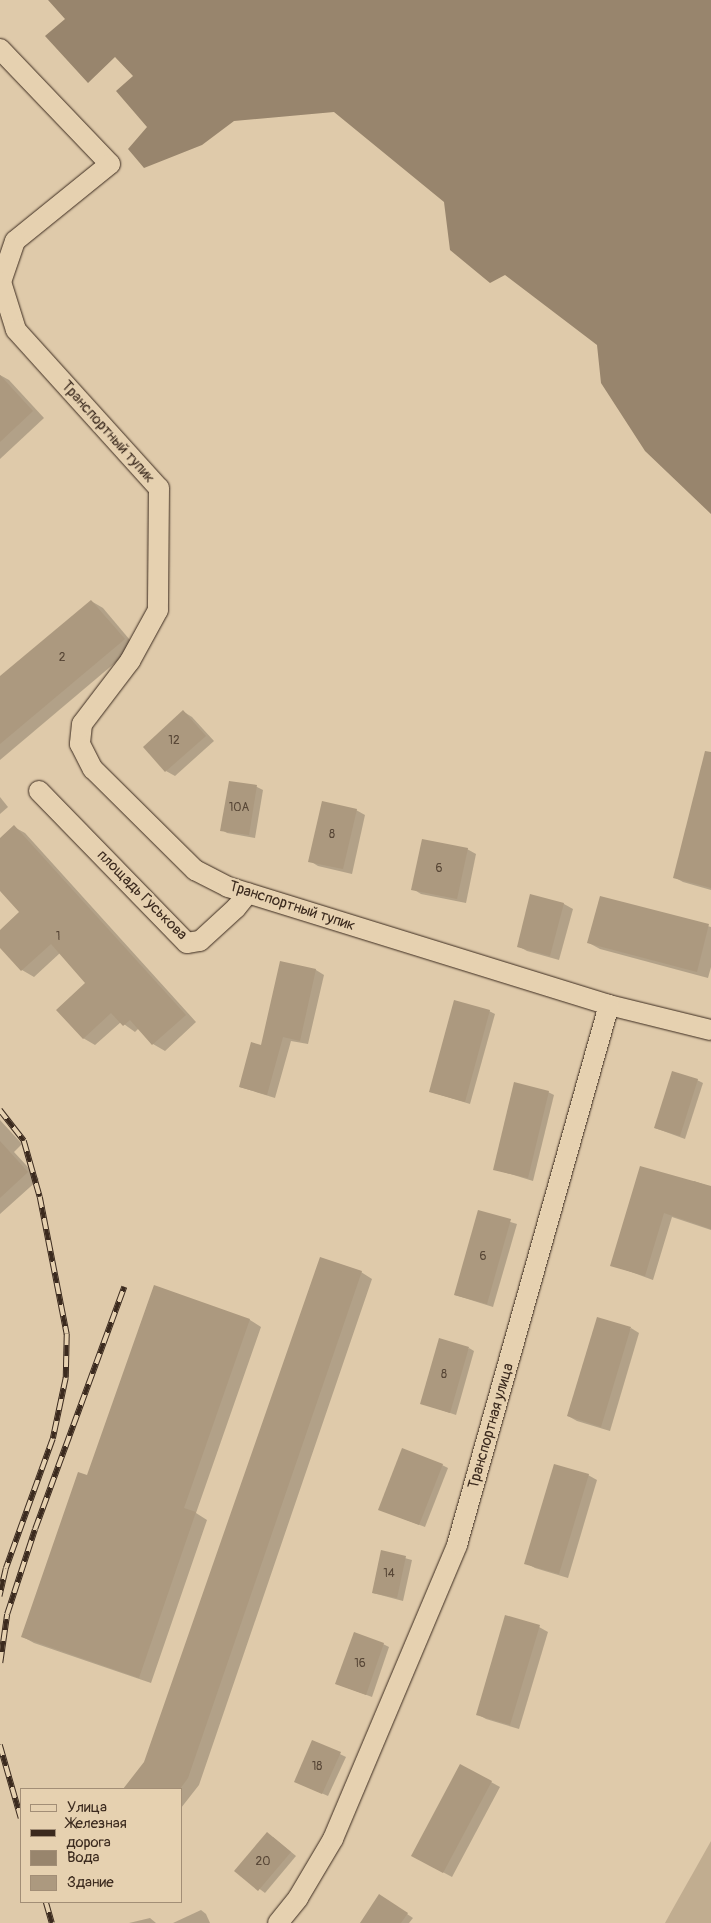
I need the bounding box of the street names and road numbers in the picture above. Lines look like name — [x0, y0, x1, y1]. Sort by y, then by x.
street label: Транспортный тупик — [57, 377, 159, 487]
street label: площадь Гуськова — [93, 846, 191, 944]
street label: Транспортный тупик — [227, 877, 357, 935]
street label: Транспортная улица — [464, 1361, 518, 1491]

